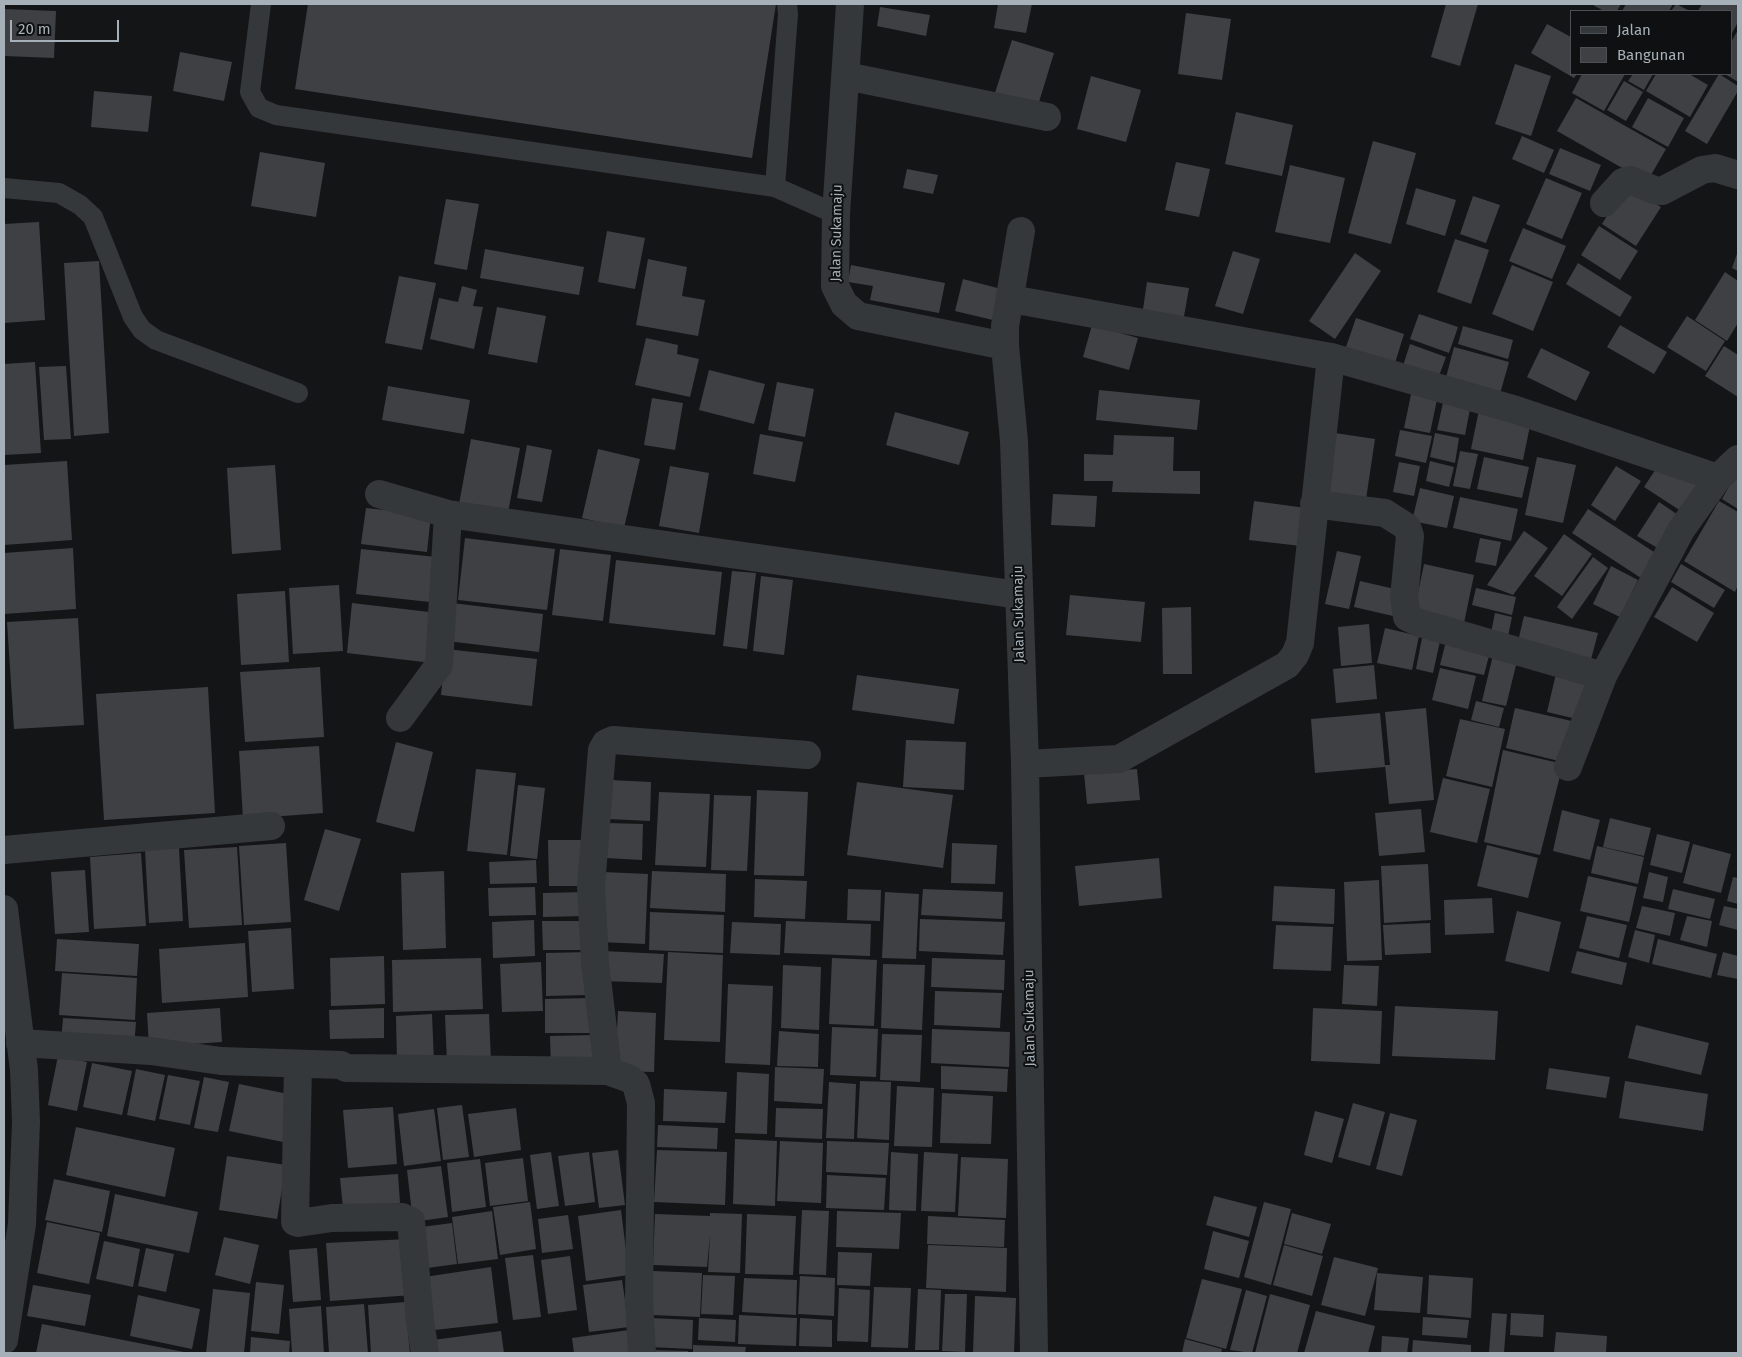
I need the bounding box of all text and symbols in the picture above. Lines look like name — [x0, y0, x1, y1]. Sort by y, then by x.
scale bar — [12, 10, 121, 42]
legend — [1570, 10, 1732, 75]
text: 20 m — [18, 20, 51, 38]
text: Jalan — [1617, 21, 1651, 39]
text: Bangunan — [1617, 46, 1685, 64]
street label: Jalan Sukamaju — [828, 184, 846, 282]
street label: Jalan Sukamaju — [1010, 565, 1028, 663]
street label: Jalan Sukamaju — [1021, 969, 1039, 1067]

